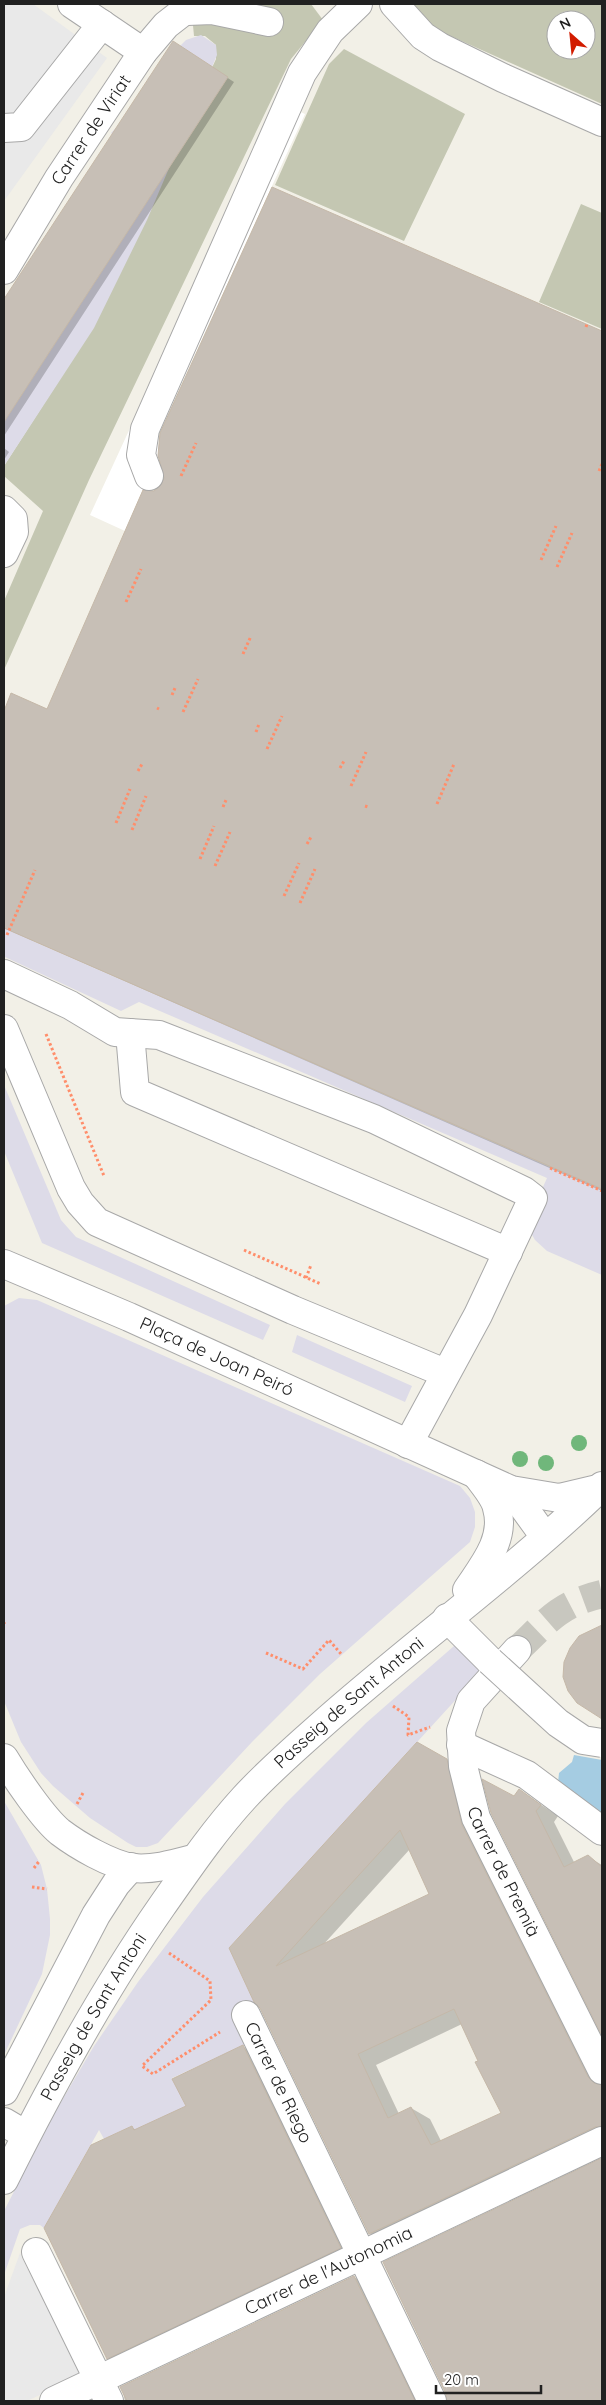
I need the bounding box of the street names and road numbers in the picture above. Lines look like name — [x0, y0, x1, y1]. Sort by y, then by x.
street label: Carrer de Viriat — [46, 70, 136, 189]
street label: Plaça de Joan Peiró — [136, 1311, 298, 1401]
street label: Passeig de Sant Antoni — [269, 1632, 428, 1773]
street label: Carrer de Premià — [463, 1804, 546, 1941]
street label: Passeig de Sant Antoni — [35, 1929, 151, 2104]
street label: Carrer de Riego — [240, 2018, 318, 2147]
street label: Carrer de l'Autonomia — [241, 2221, 416, 2320]

